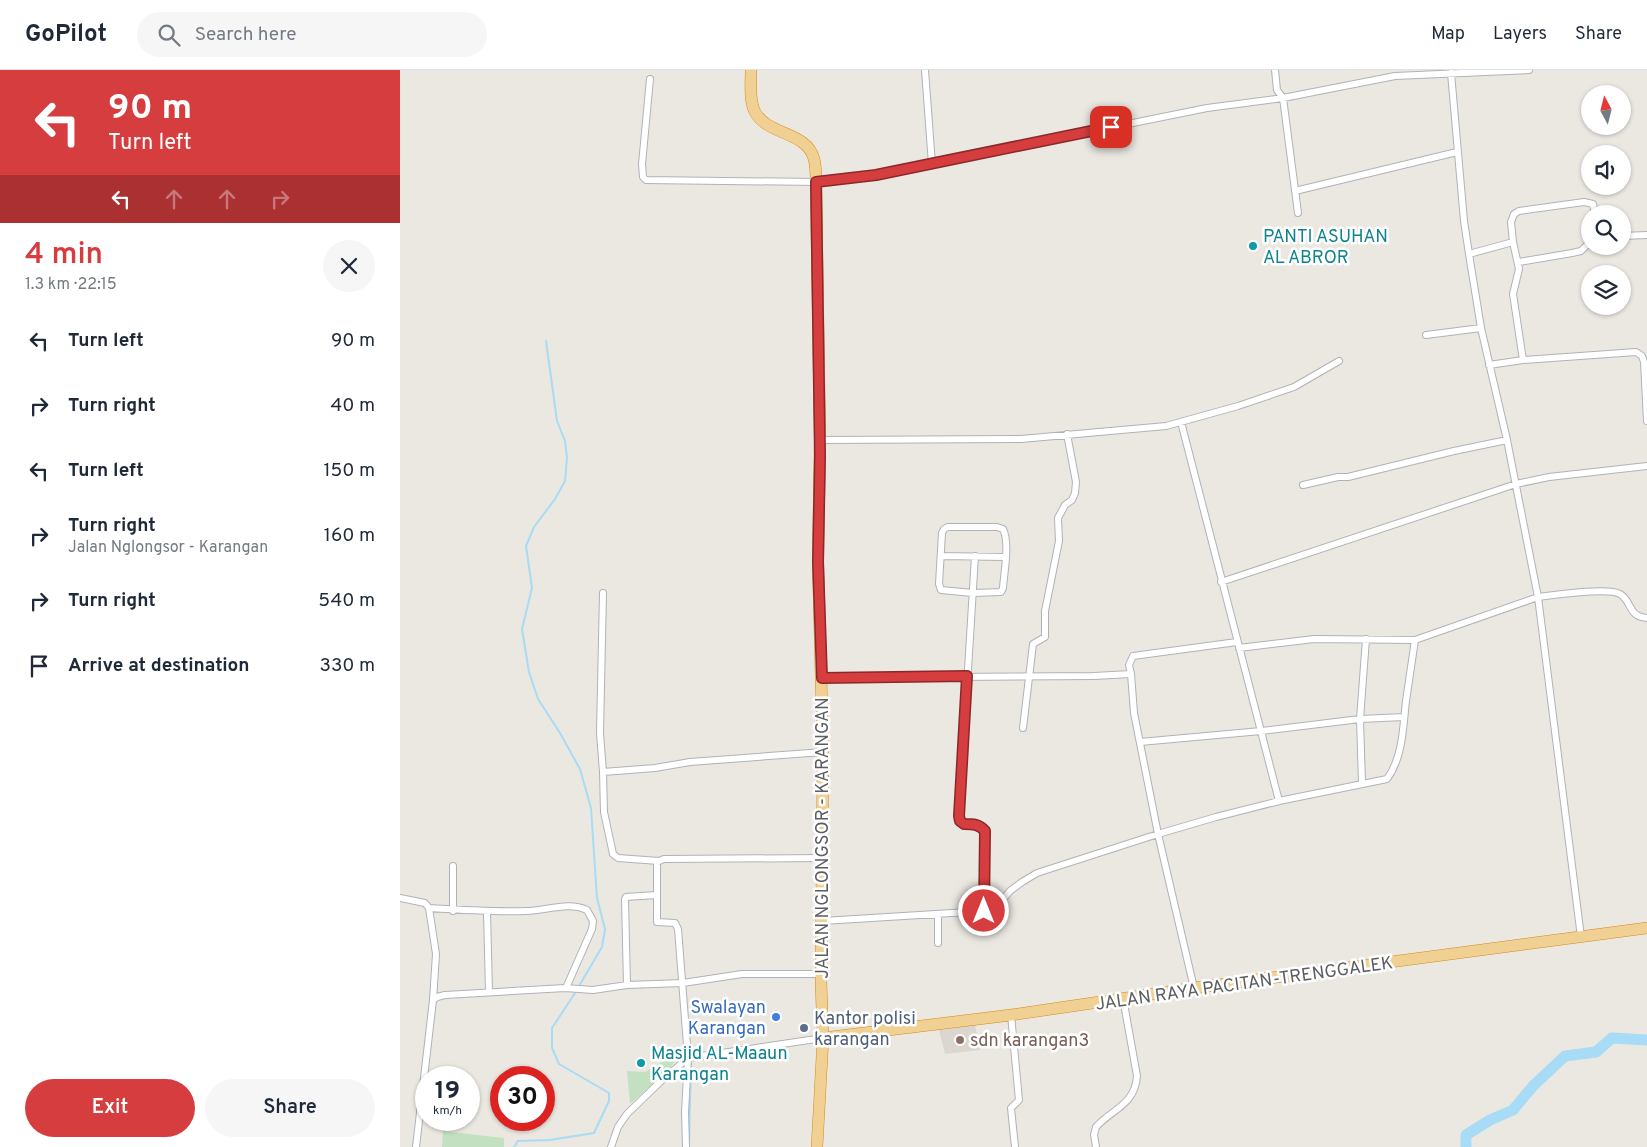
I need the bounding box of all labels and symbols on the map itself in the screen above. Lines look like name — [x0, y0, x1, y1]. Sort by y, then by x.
north arrow — [1581, 85, 1631, 135]
pin — [1090, 106, 1132, 148]
place label: PANTI ASUHAN AL ABROR — [1263, 226, 1388, 270]
marker: PANTI ASUHAN AL ABROR — [1247, 240, 1259, 252]
street label: JALAN NGLONGSOR - KARANGAN — [812, 697, 835, 979]
position arrow — [957, 884, 1009, 936]
street label: JALAN RAYA PACITAN-TRENGGALEK — [1094, 952, 1395, 1017]
place label: Swalayan Karangan — [688, 997, 766, 1041]
place label: Kantor polisi karangan — [814, 1008, 916, 1052]
marker: Swalayan Karangan — [770, 1011, 782, 1023]
marker: Kantor polisi karangan — [798, 1022, 810, 1034]
place label: sdn karangan3 — [970, 1030, 1089, 1053]
marker: sdn karangan3 — [954, 1034, 966, 1046]
place label: Masjid AL-Maaun Karangan — [651, 1043, 788, 1087]
marker: Masjid AL-Maaun Karangan — [635, 1057, 647, 1069]
speed limit sign: 30 — [490, 1066, 555, 1131]

